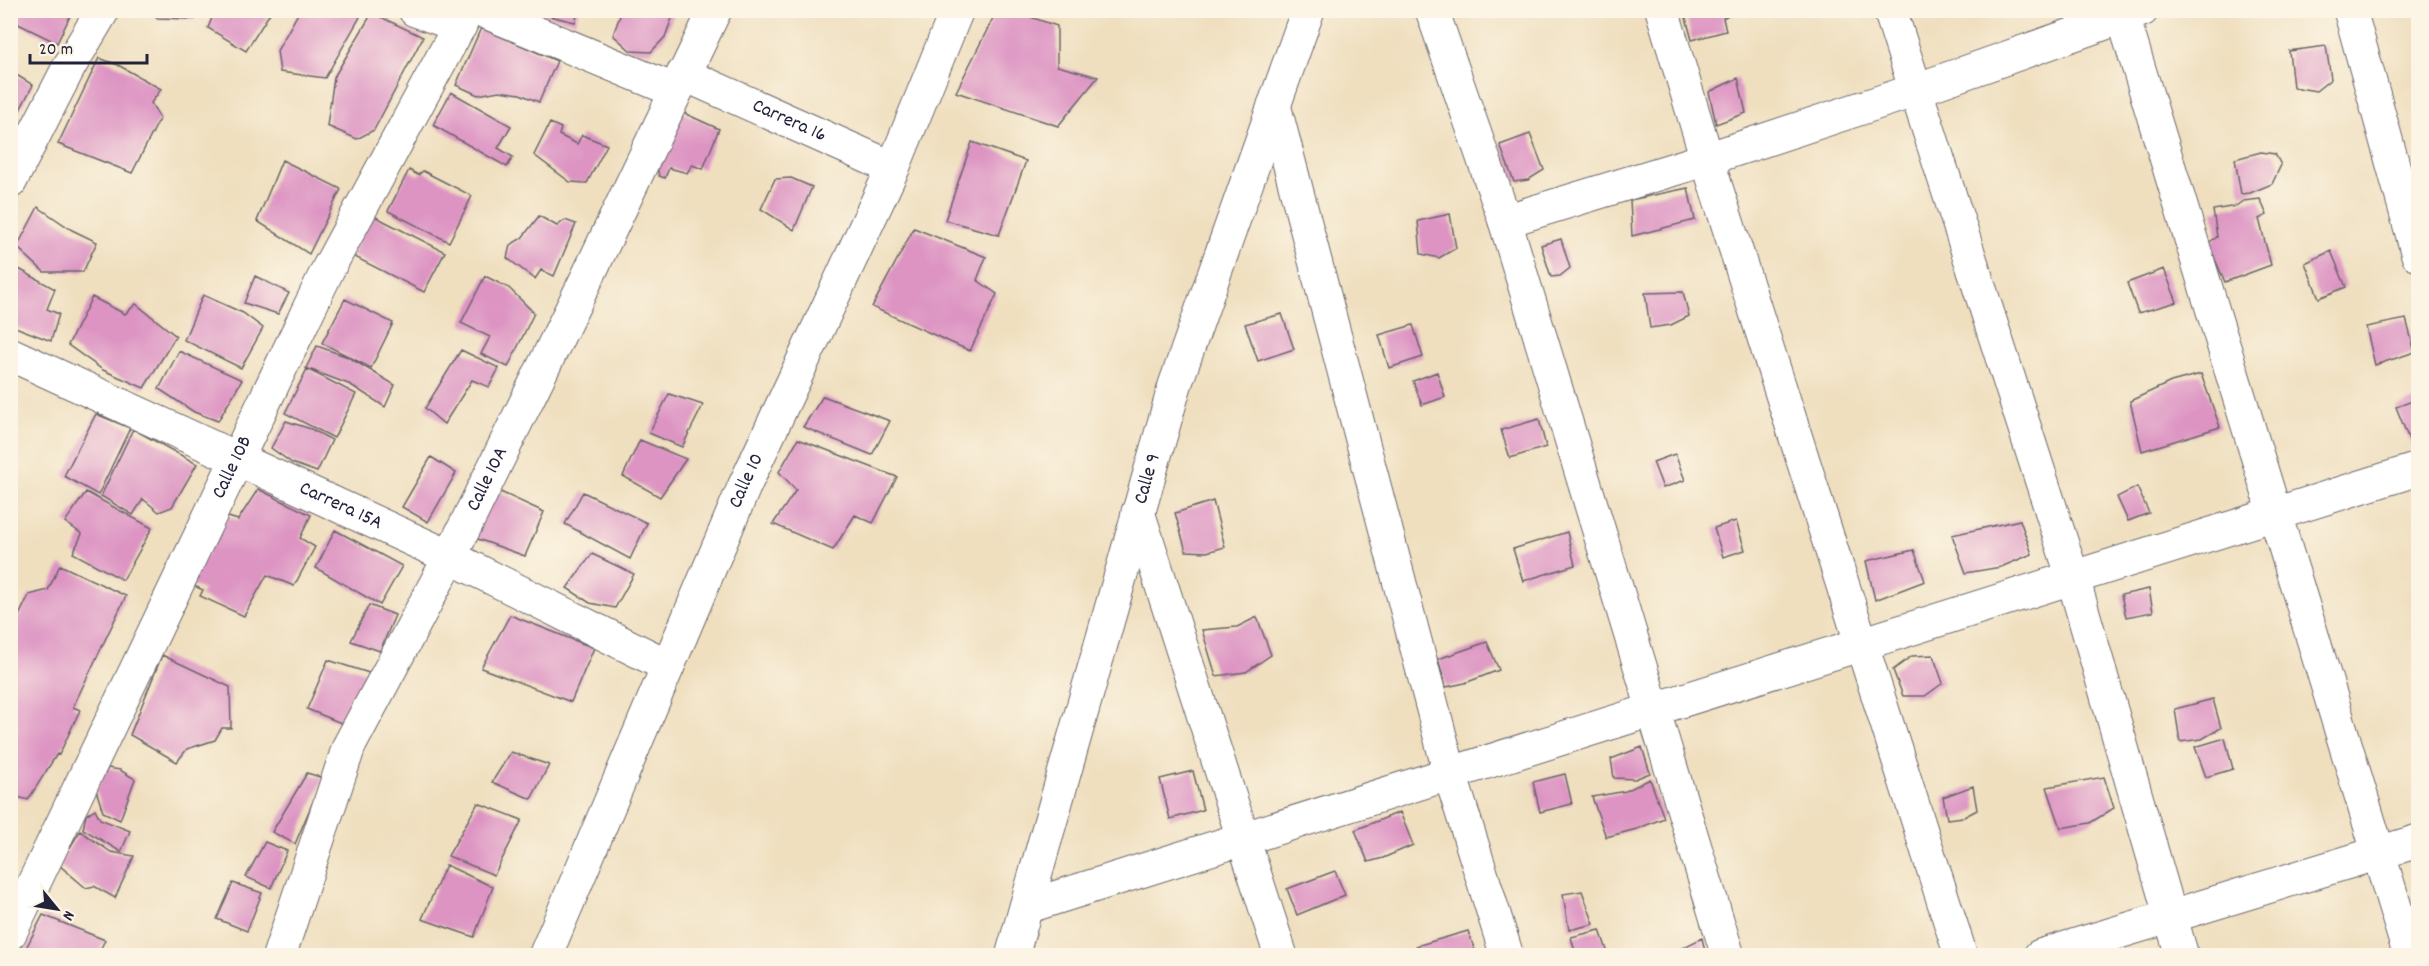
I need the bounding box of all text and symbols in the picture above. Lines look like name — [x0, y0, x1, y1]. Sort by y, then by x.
scale bar — [30, 27, 147, 65]
text: 20 m — [39, 38, 73, 63]
street label: Carrera 16 — [747, 93, 830, 150]
street label: Calle 10B — [206, 431, 260, 504]
street label: Calle 10A — [460, 443, 516, 516]
street label: Calle 10 — [722, 449, 772, 513]
street label: Calle 9 — [1128, 451, 1169, 508]
street label: Carrera 15A — [294, 475, 387, 538]
north arrow — [27, 879, 87, 939]
text: N — [56, 906, 80, 925]

